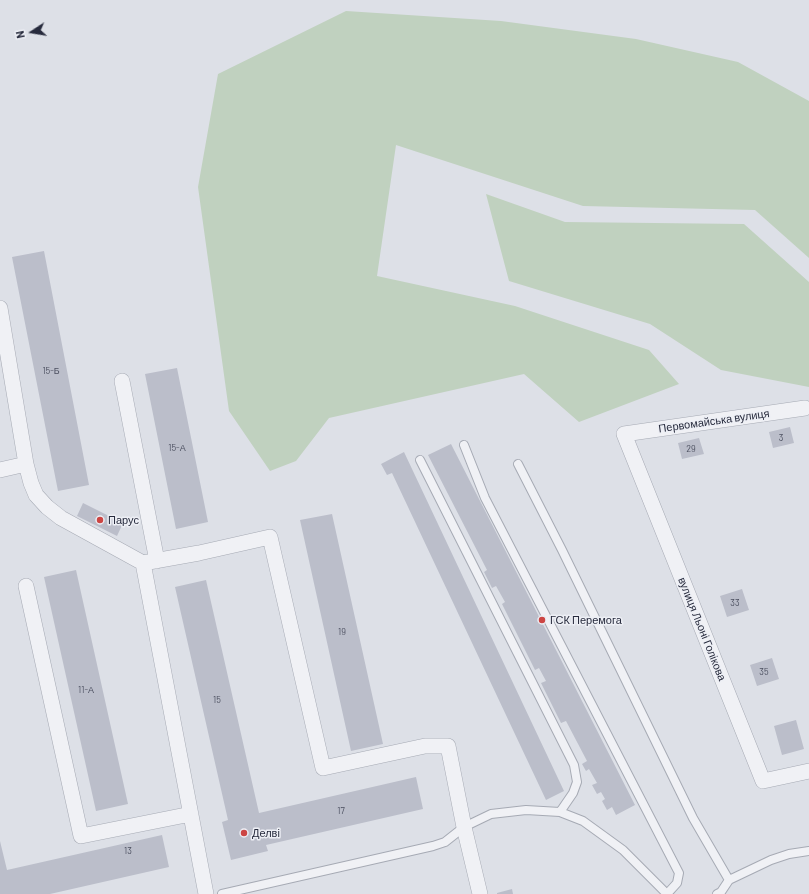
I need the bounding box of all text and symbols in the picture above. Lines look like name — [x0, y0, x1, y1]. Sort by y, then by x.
north arrow — [12, 12, 52, 52]
text: N — [13, 30, 27, 40]
house number: 15-Б — [42, 366, 60, 376]
street label: Первомайська вулиця — [658, 407, 770, 435]
house number: 3 — [779, 433, 783, 443]
house number: 15-А — [168, 443, 186, 453]
house number: 29 — [686, 444, 696, 454]
place label: Парус — [108, 513, 139, 527]
marker: Парус — [95, 515, 105, 525]
street label: вулиця Льоні Голікова — [675, 575, 729, 683]
house number: 33 — [730, 598, 740, 608]
place label: ГСК Перемога — [550, 613, 622, 627]
marker: ГСК Перемога — [537, 615, 547, 625]
house number: 19 — [338, 627, 346, 637]
house number: 35 — [759, 667, 769, 677]
house number: 11-А — [78, 685, 94, 695]
house number: 15 — [213, 695, 221, 705]
house number: 17 — [337, 806, 345, 816]
place label: Делві — [252, 826, 280, 840]
marker: Делві — [239, 828, 249, 838]
house number: 13 — [124, 846, 132, 856]

